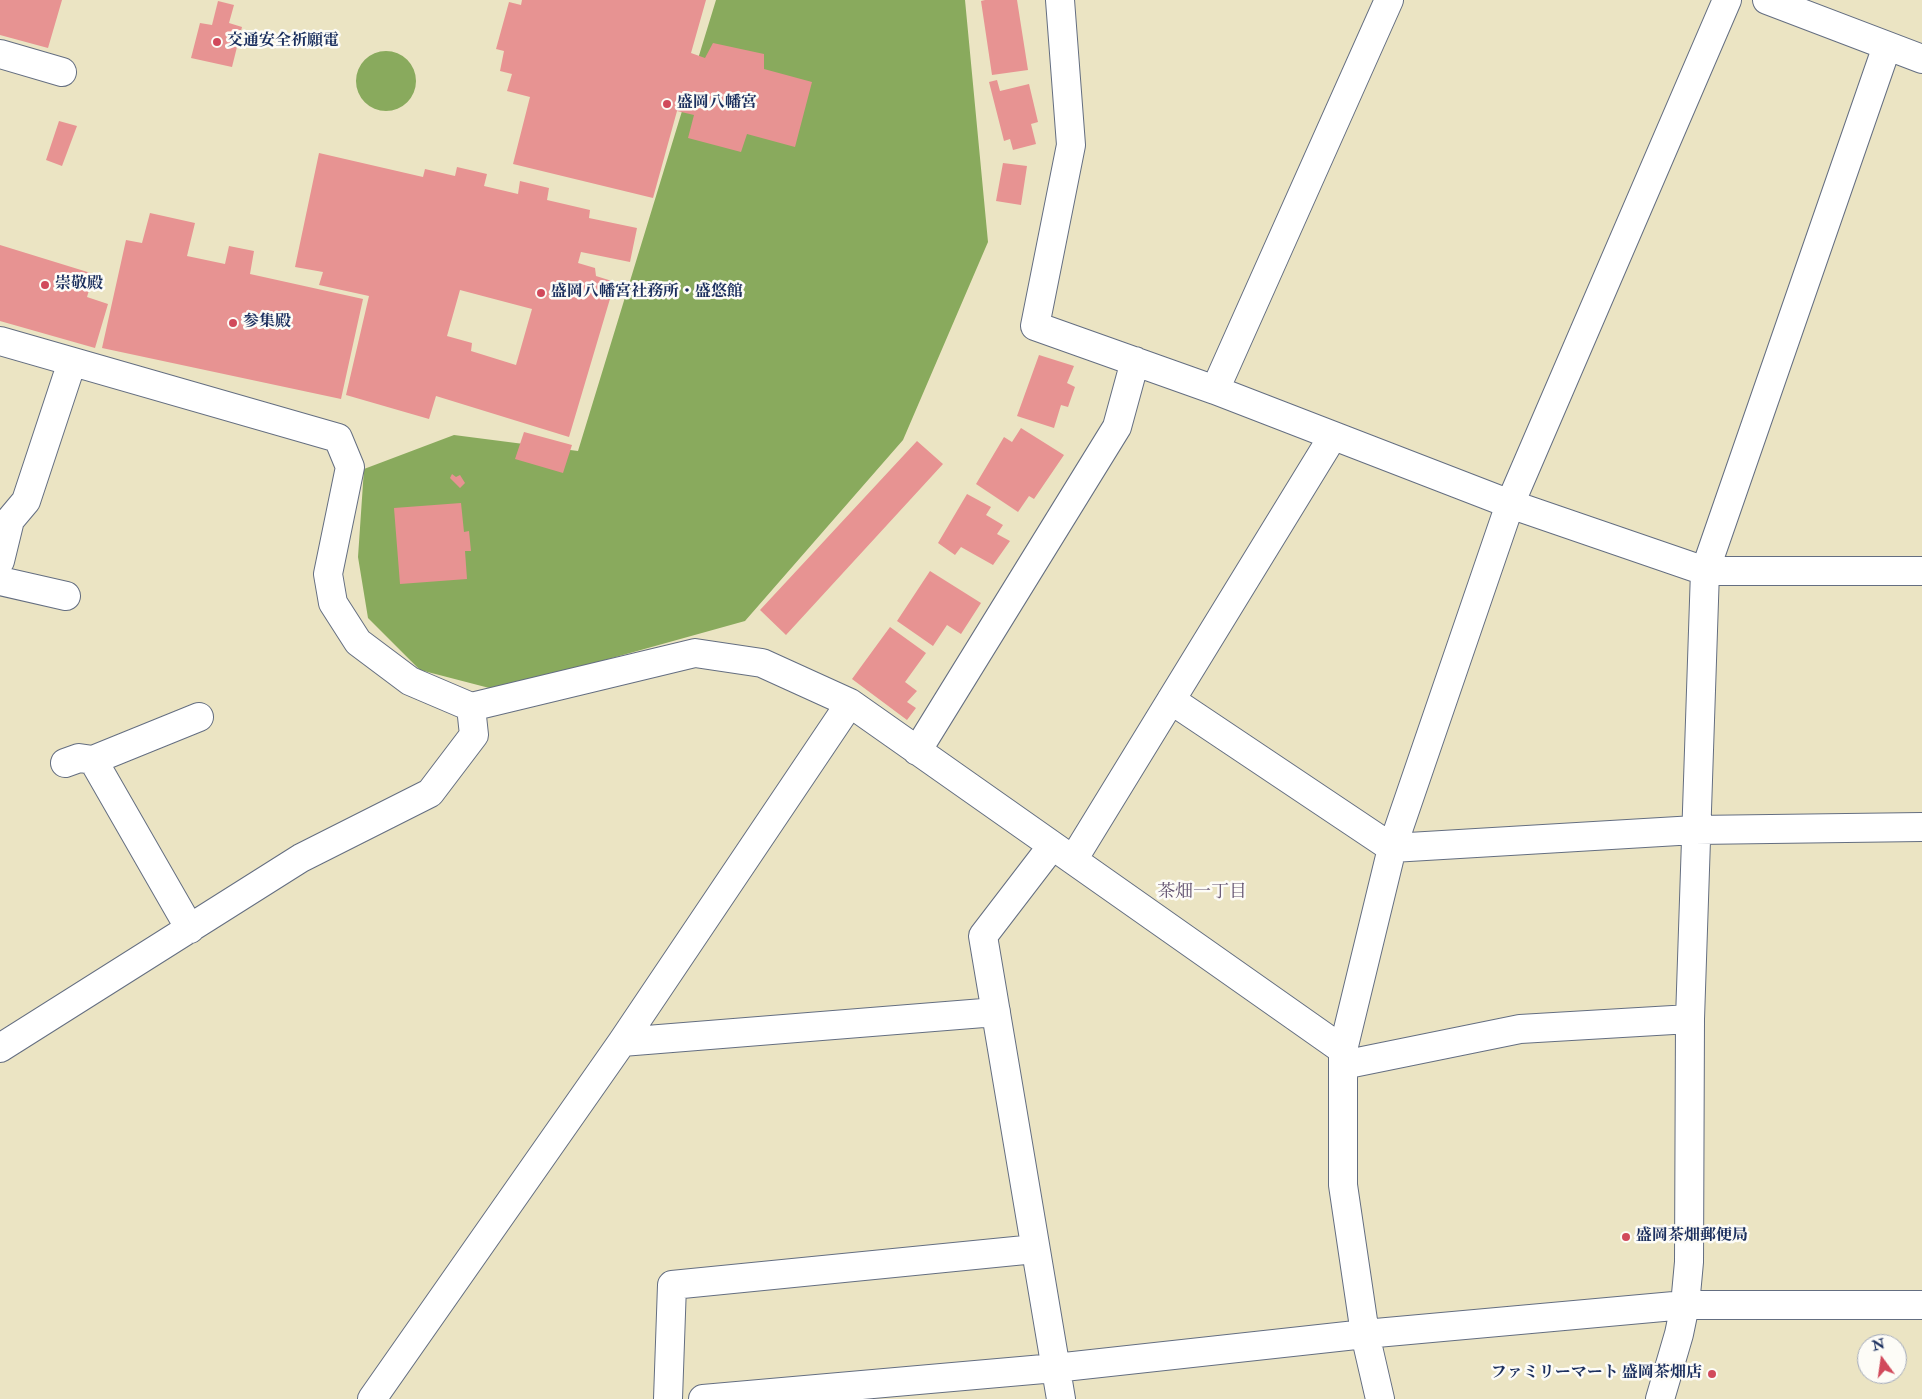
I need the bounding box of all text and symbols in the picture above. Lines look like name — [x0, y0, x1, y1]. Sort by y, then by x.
place label: 交通安全祈願電 — [227, 32, 339, 52]
marker: 交通安全祈願電 — [211, 36, 223, 48]
place label: 盛岡八幡宮 — [677, 94, 757, 114]
marker: 盛岡八幡宮 — [661, 98, 673, 110]
place label: 崇敬殿 — [55, 275, 103, 295]
marker: 崇敬殿 — [39, 279, 51, 291]
place label: 盛岡八幡宮社務所・盛悠館 — [551, 283, 743, 303]
marker: 盛岡八幡宮社務所・盛悠館 — [535, 287, 547, 299]
place label: 参集殿 — [243, 313, 291, 333]
marker: 参集殿 — [227, 317, 239, 329]
district label: 茶畑一丁目 — [1157, 882, 1247, 904]
place label: 盛岡茶畑郵便局 — [1636, 1227, 1748, 1247]
marker: 盛岡茶畑郵便局 — [1620, 1231, 1632, 1243]
north arrow — [1857, 1334, 1907, 1384]
text: N — [1870, 1335, 1887, 1355]
place label: ファミリーマート 盛岡茶畑店 — [1491, 1364, 1702, 1384]
marker: ファミリーマート 盛岡茶畑店 — [1706, 1368, 1718, 1380]

